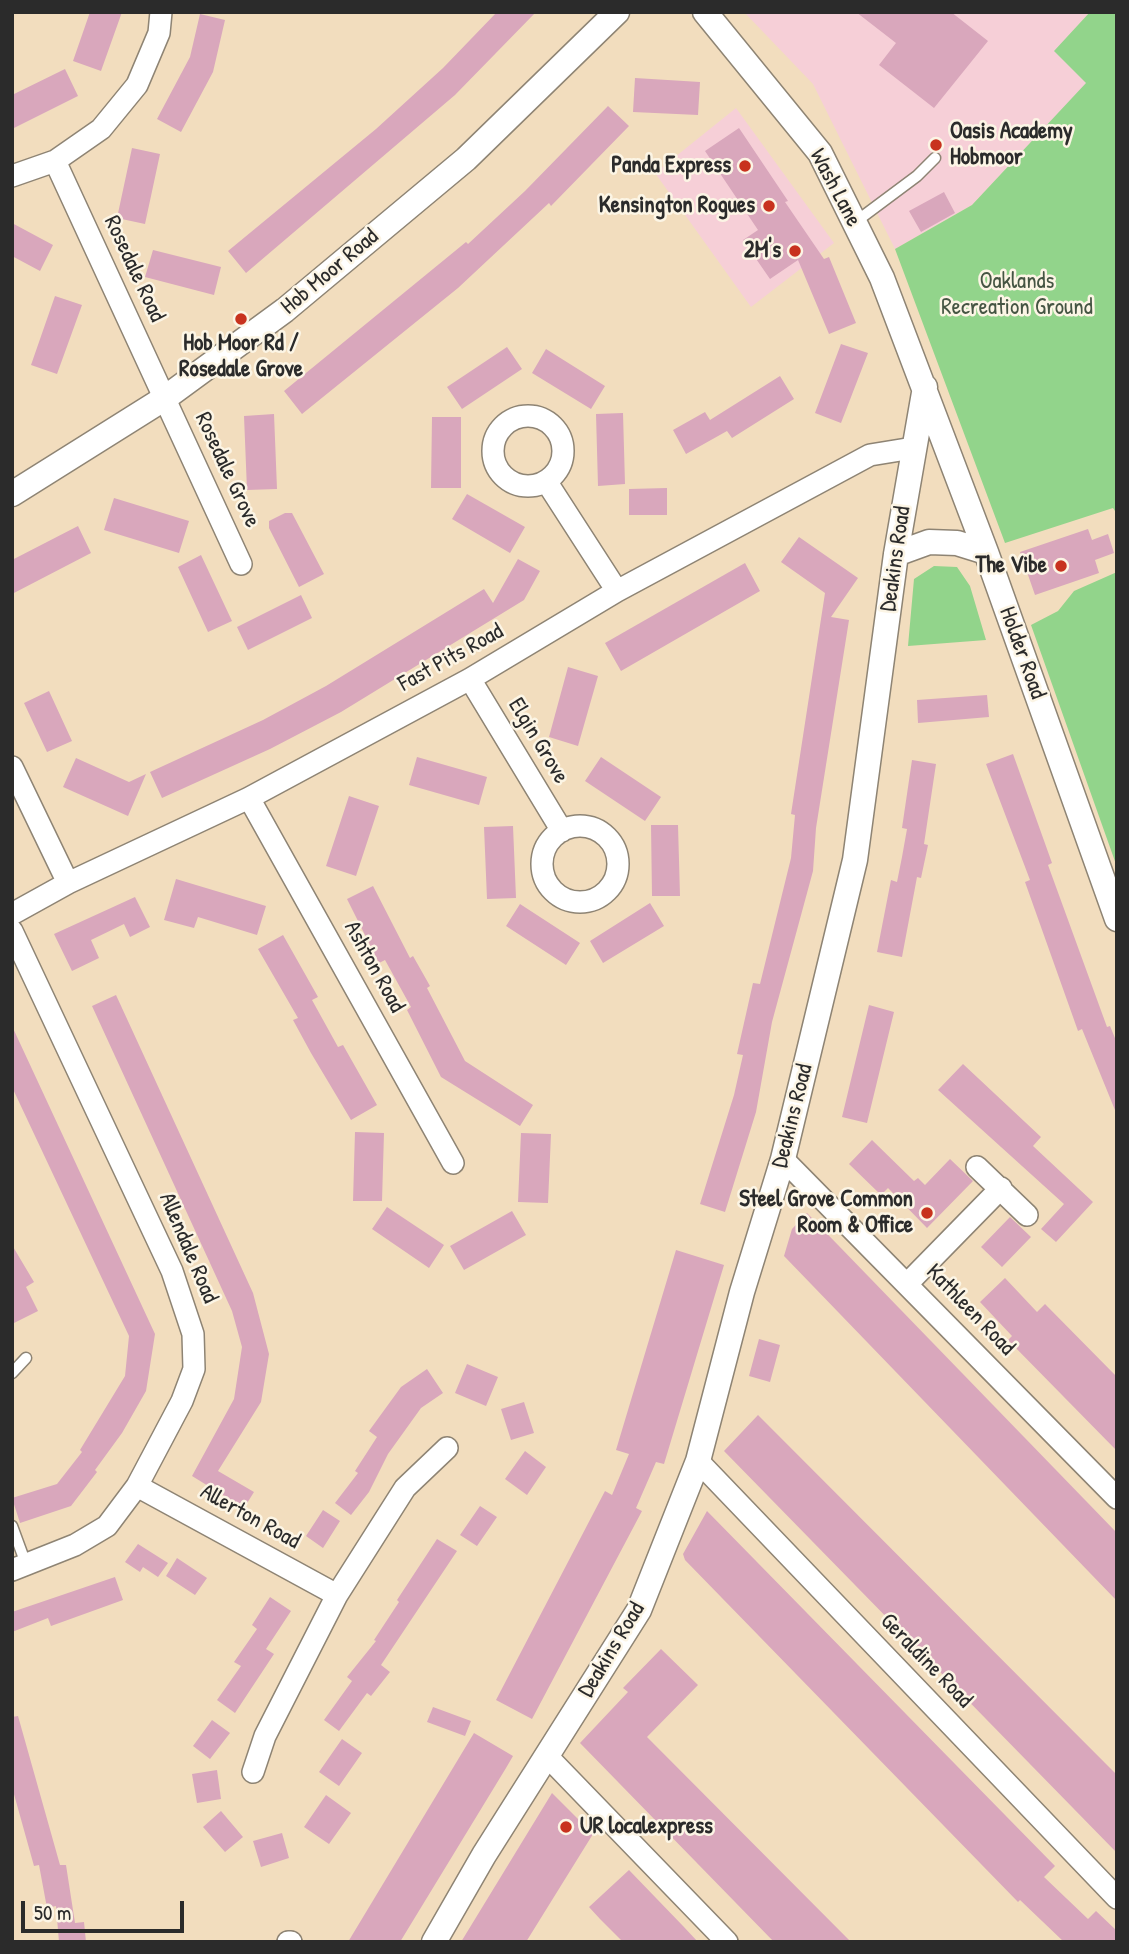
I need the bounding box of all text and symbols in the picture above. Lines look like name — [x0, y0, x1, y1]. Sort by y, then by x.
place label: Oasis Academy Hobmoor — [950, 118, 1073, 172]
marker: Oasis Academy Hobmoor — [928, 137, 944, 153]
street label: Wash Lane — [803, 144, 867, 232]
place label: Panda Express — [611, 152, 731, 180]
marker: Panda Express — [737, 158, 753, 174]
place label: Kensington Rogues — [599, 192, 755, 220]
marker: Kensington Rogues — [761, 198, 777, 214]
street label: Rosedale Road — [97, 212, 171, 326]
street label: Hob Moor Road — [276, 223, 384, 321]
place label: 2M's — [744, 237, 781, 265]
marker: 2M's — [787, 243, 803, 259]
park label: Oaklands Recreation Ground — [941, 268, 1093, 322]
marker: Hob Moor Rd / Rosedale Grove — [233, 311, 249, 327]
place label: Hob Moor Rd / Rosedale Grove — [179, 330, 303, 384]
street label: Rosedale Grove — [188, 408, 266, 532]
street label: Deakins Road — [875, 505, 917, 613]
place label: The Vibe — [975, 552, 1047, 580]
marker: The Vibe — [1053, 558, 1069, 574]
street label: Holder Road — [993, 603, 1051, 703]
street label: Fast Pits Road — [394, 618, 508, 698]
street label: Elgin Grove — [502, 693, 574, 789]
street label: Ashton Road — [338, 916, 410, 1018]
street label: Deakins Road — [767, 1061, 819, 1171]
place label: Steel Grove Common Room & Office — [739, 1186, 913, 1240]
street label: Allendale Road — [152, 1189, 224, 1307]
marker: Steel Grove Common Room & Office — [919, 1205, 935, 1221]
street label: Kathleen Road — [920, 1259, 1020, 1361]
street label: Allerton Road — [195, 1478, 305, 1556]
street label: Deakins Road — [573, 1597, 651, 1703]
street label: Geraldine Road — [874, 1608, 978, 1714]
place label: UR localexpress — [580, 1813, 713, 1841]
marker: UR localexpress — [558, 1819, 574, 1835]
scale bar — [24, 1888, 187, 1932]
text: 50 m — [34, 1898, 71, 1927]

